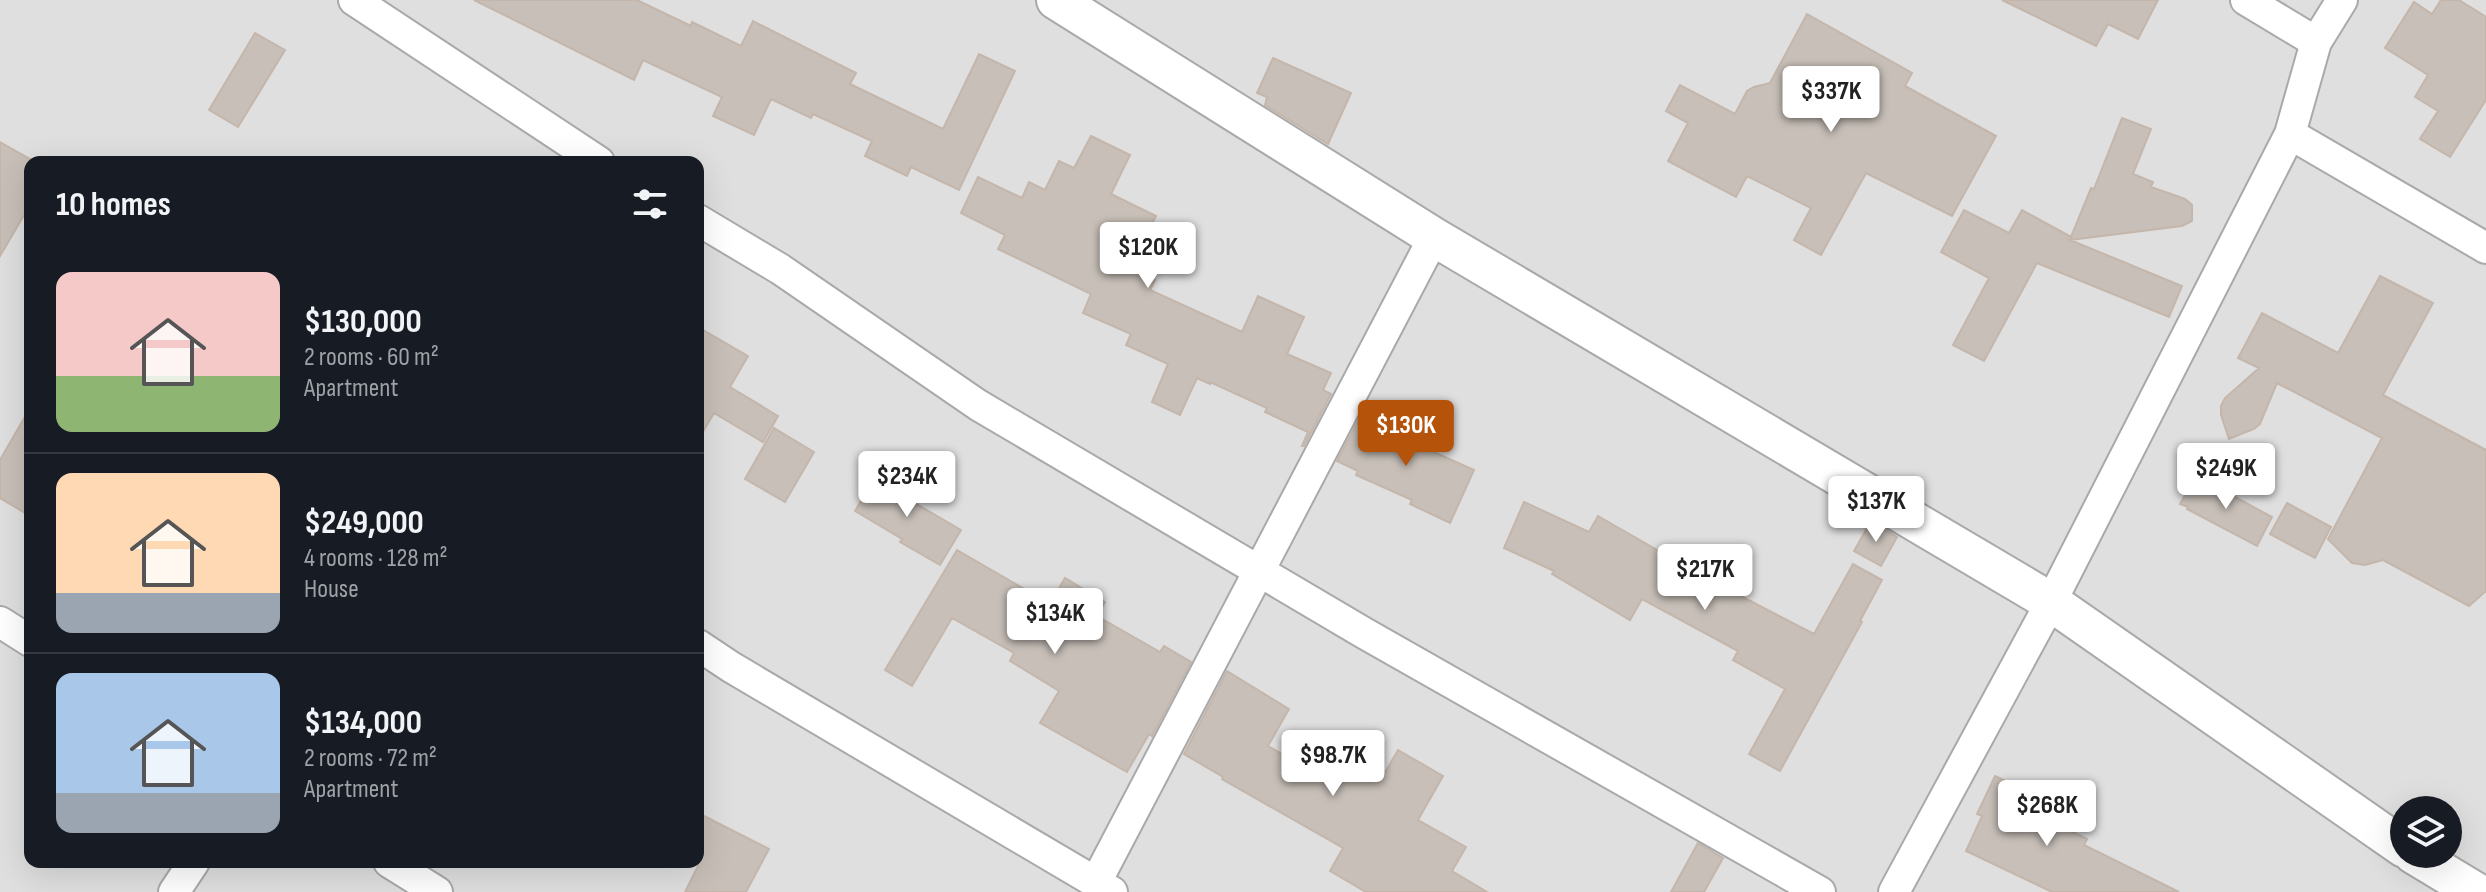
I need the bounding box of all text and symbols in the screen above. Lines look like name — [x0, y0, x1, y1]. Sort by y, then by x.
pin: $337K — [1775, 66, 1887, 134]
text: $337K — [1801, 76, 1862, 107]
icon: filters — [628, 182, 672, 226]
text: 10 homes — [56, 184, 171, 225]
pin: $120K — [1092, 222, 1204, 290]
text: $120K — [1118, 232, 1178, 263]
text: $130,000 — [304, 301, 422, 342]
icon: home — [120, 304, 216, 400]
text: 2 rooms · 60 m² — [304, 342, 439, 373]
text: Apartment — [304, 373, 398, 404]
pin: $130K — [1350, 400, 1462, 468]
text: $130K — [1376, 410, 1436, 441]
pin: $249K — [2170, 443, 2282, 511]
pin: $234K — [851, 451, 963, 519]
text: $249K — [2195, 453, 2257, 484]
text: $234K — [876, 461, 938, 492]
pin: $137K — [1820, 476, 1932, 544]
text: $137K — [1846, 486, 1906, 517]
text: $249,000 — [304, 502, 424, 543]
icon: home — [120, 505, 216, 601]
text: 4 rooms · 128 m² — [304, 543, 448, 574]
pin: $217K — [1649, 544, 1761, 612]
text: $217K — [1675, 554, 1735, 585]
text: House — [304, 574, 359, 605]
pin: $134K — [999, 588, 1111, 656]
text: $134K — [1025, 598, 1085, 629]
text: $134,000 — [304, 702, 422, 743]
icon: home — [120, 705, 216, 801]
pin: $98.7K — [1268, 730, 1398, 798]
text: $98.7K — [1299, 740, 1367, 771]
text: 2 rooms · 72 m² — [304, 743, 437, 774]
text: Apartment — [304, 774, 398, 805]
pin: $268K — [1991, 780, 2103, 848]
text: $268K — [2016, 790, 2078, 821]
map controls — [2390, 796, 2462, 868]
button: layers — [2390, 796, 2462, 868]

